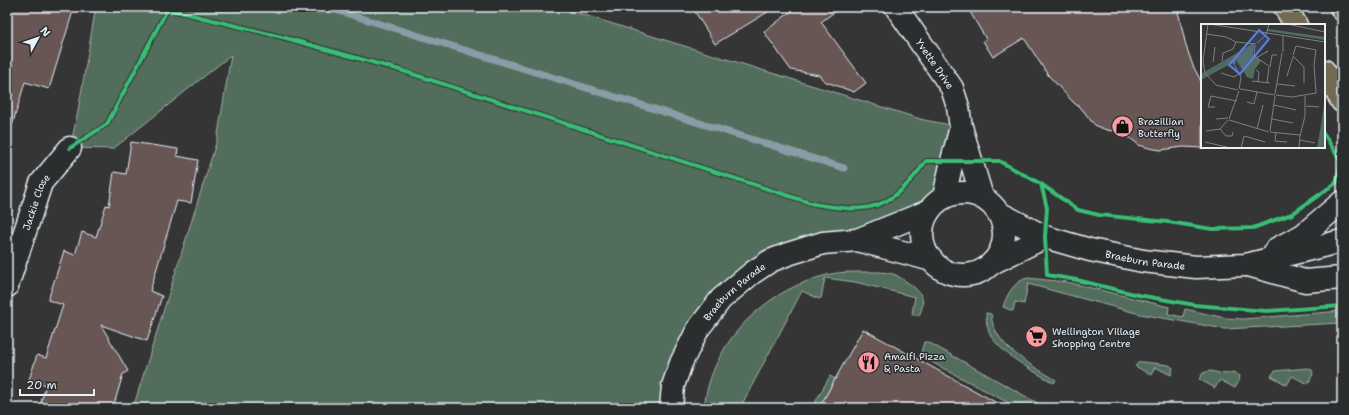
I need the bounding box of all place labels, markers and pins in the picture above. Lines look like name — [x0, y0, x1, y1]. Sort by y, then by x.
shop icon: Brazillian Butterfly — [1109, 114, 1135, 140]
place label: Brazillian Butterfly — [1138, 115, 1184, 140]
supermarket icon: Wellington Village Shopping Centre — [1024, 324, 1050, 350]
place label: Wellington Village Shopping Centre — [1052, 325, 1141, 350]
restaurant icon: Amalfi Pizza & Pasta — [856, 349, 882, 375]
place label: Amalfi Pizza & Pasta — [884, 350, 946, 375]

